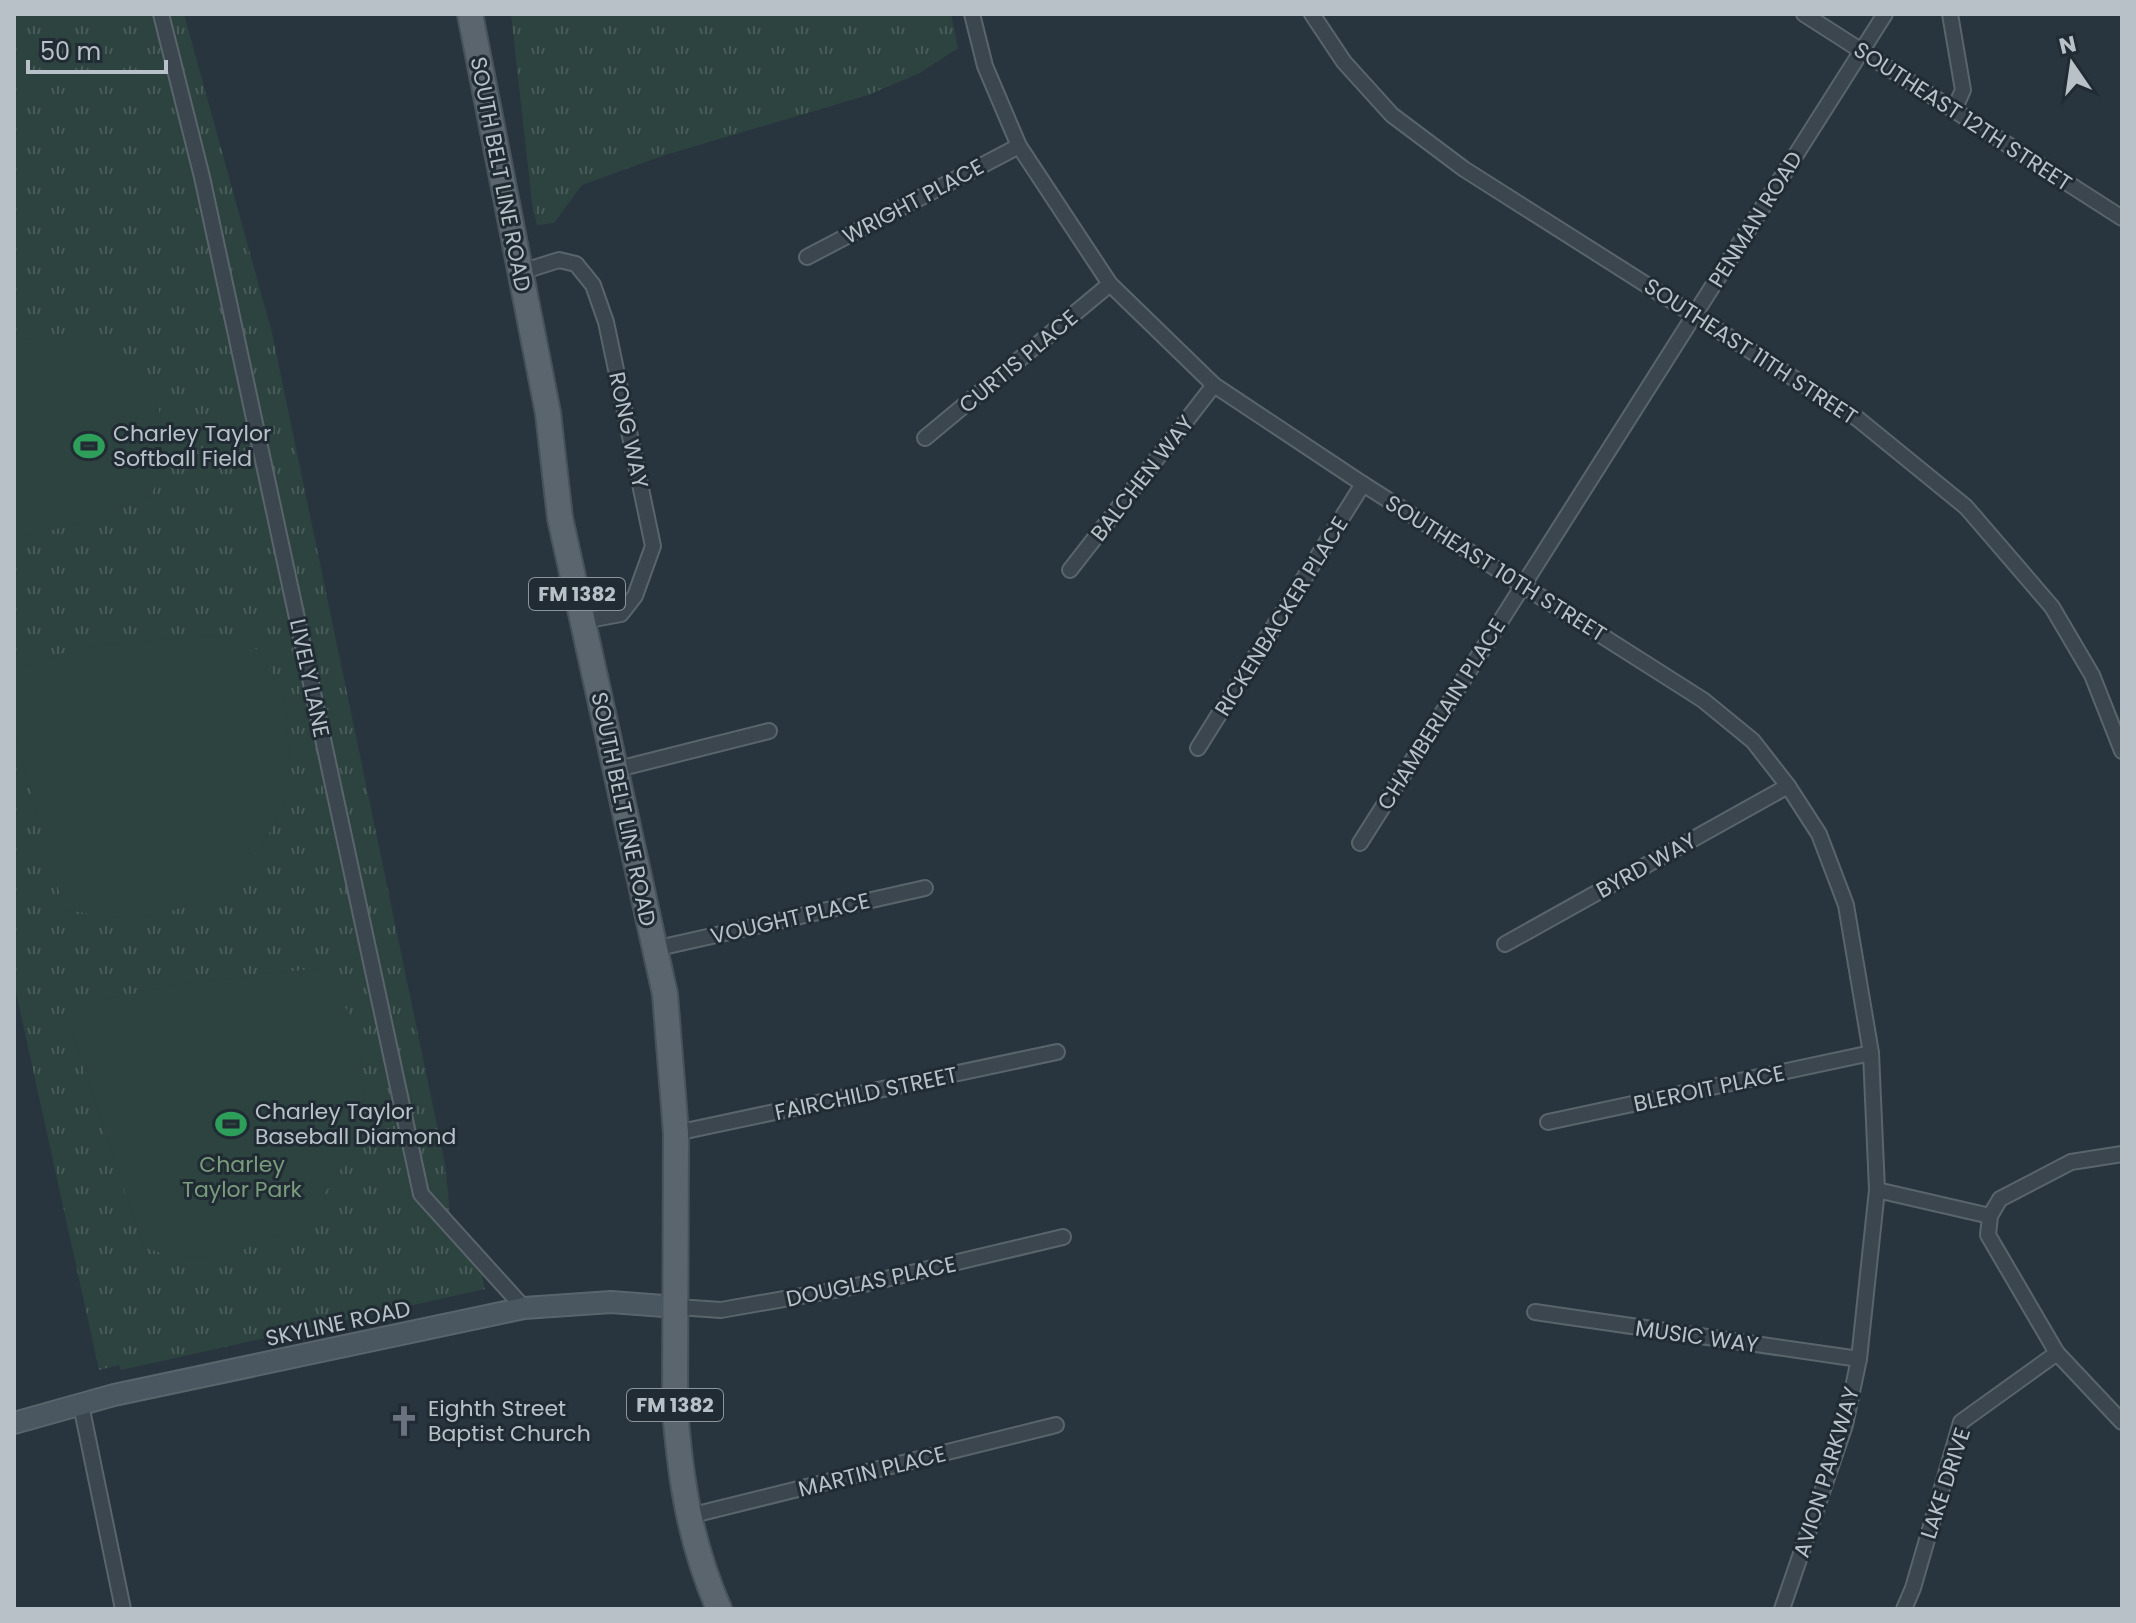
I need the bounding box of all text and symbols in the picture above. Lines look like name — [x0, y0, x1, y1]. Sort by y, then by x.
scale bar — [28, 24, 166, 74]
north arrow — [2032, 24, 2112, 104]
text: N — [2056, 28, 2079, 62]
street label: SOUTHEAST 12TH STREET — [1848, 34, 2078, 199]
text: 50 m — [40, 35, 101, 68]
street label: SOUTH BELT LINE ROAD — [463, 54, 538, 294]
street label: PENMAN ROAD — [1701, 145, 1810, 293]
street label: WRIGHT PLACE — [837, 151, 989, 252]
street label: SOUTHEAST 11TH STREET — [1638, 271, 1864, 432]
street label: CURTIS PLACE — [952, 302, 1084, 420]
street label: RONG WAY — [601, 369, 656, 491]
street label: BALCHEN WAY — [1083, 409, 1201, 548]
place label: Charley Taylor Softball Field — [113, 418, 271, 474]
sports icon: Charley Taylor Softball Field — [72, 429, 106, 463]
street label: SOUTHEAST 10TH STREET — [1379, 488, 1612, 649]
street label: RICKENBACKER PLACE — [1207, 510, 1356, 722]
road number: FM 1382 — [529, 578, 625, 610]
street label: CHAMBERLAIN PLACE — [1370, 613, 1513, 816]
street label: LIVELY LANE — [282, 616, 337, 740]
street label: SOUTH BELT LINE ROAD — [584, 689, 663, 929]
street label: BYRD WAY — [1590, 825, 1702, 906]
street label: VOUGHT PLACE — [707, 885, 873, 952]
street label: BLEROIT PLACE — [1631, 1057, 1787, 1120]
street label: FAIRCHILD STREET — [772, 1059, 960, 1128]
place label: Charley Taylor Baseball Diamond — [255, 1096, 456, 1152]
sports icon: Charley Taylor Baseball Diamond — [214, 1107, 248, 1141]
park label: Charley Taylor Park — [182, 1149, 303, 1205]
street label: DOUGLAS PLACE — [783, 1248, 959, 1315]
street label: SKYLINE ROAD — [263, 1293, 413, 1354]
street label: MUSIC WAY — [1633, 1313, 1761, 1361]
street label: AVION PARKWAY — [1786, 1383, 1867, 1561]
road number: FM 1382 — [627, 1389, 723, 1421]
place label: Eighth Street Baptist Church — [428, 1393, 591, 1449]
church icon: Eighth Street Baptist Church — [387, 1404, 421, 1438]
street label: LAKE DRIVE — [1913, 1424, 1978, 1543]
street label: MARTIN PLACE — [795, 1438, 949, 1505]

